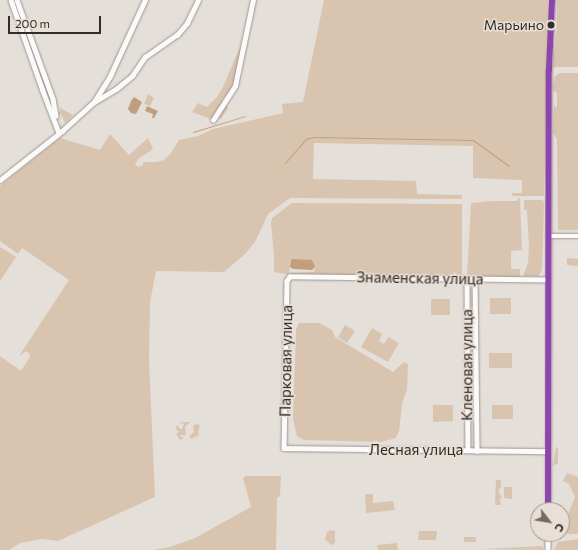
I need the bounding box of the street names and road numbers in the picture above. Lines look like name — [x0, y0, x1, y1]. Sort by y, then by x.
street label: Знаменская улица — [356, 268, 484, 288]
street label: Парковая улица — [276, 305, 296, 417]
street label: Кленовая улица — [458, 309, 476, 421]
street label: Лесная улица — [369, 441, 463, 459]

